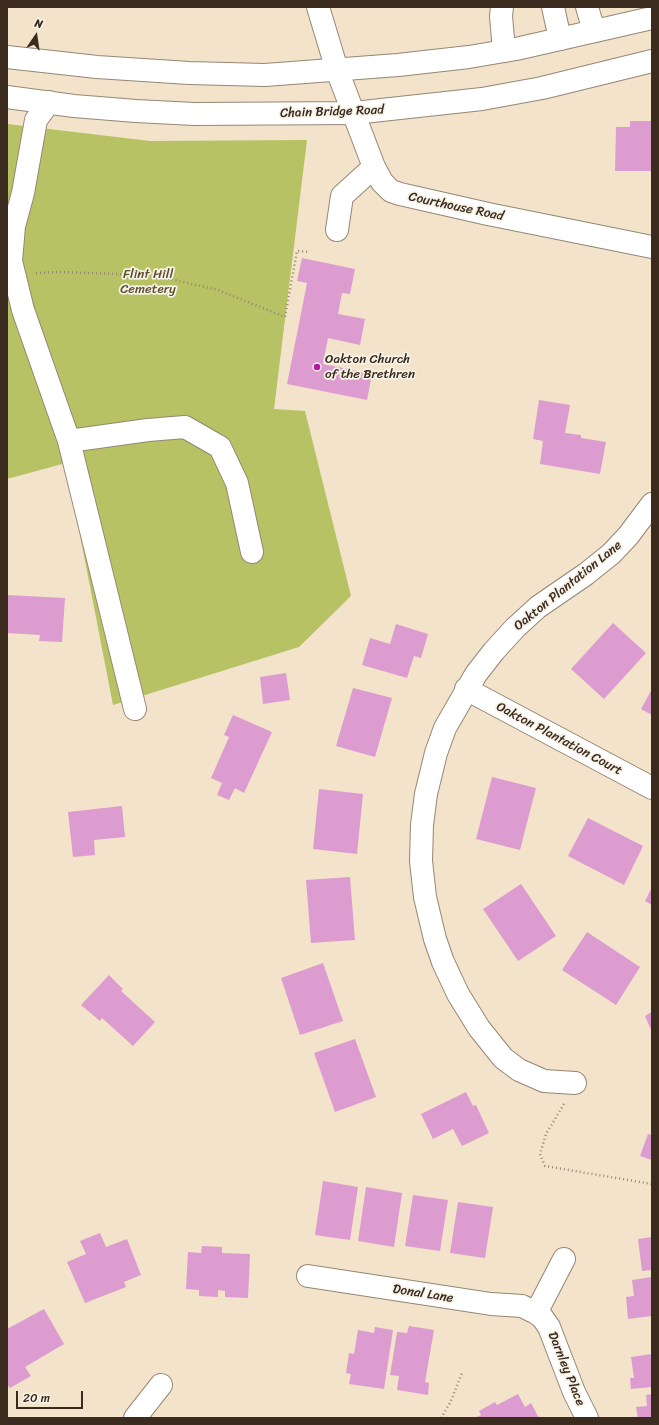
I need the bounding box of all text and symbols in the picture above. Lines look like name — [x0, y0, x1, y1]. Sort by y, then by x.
text: N — [33, 14, 45, 34]
north arrow — [16, 16, 56, 56]
street label: Chain Bridge Road — [280, 102, 384, 122]
street label: Courthouse Road — [407, 189, 505, 225]
park label: Flint Hill Cemetery — [120, 267, 176, 298]
place label: Oakton Church of the Brethren — [325, 352, 415, 383]
marker: Oakton Church of the Brethren — [312, 362, 322, 372]
street label: Oakton Plantation Lane — [511, 538, 625, 634]
street label: Oakton Plantation Court — [493, 699, 625, 779]
street label: Donal Lane — [392, 1282, 454, 1306]
street label: Darnley Place — [544, 1330, 588, 1408]
scale bar — [18, 1383, 85, 1409]
text: 20 m — [23, 1387, 50, 1409]

